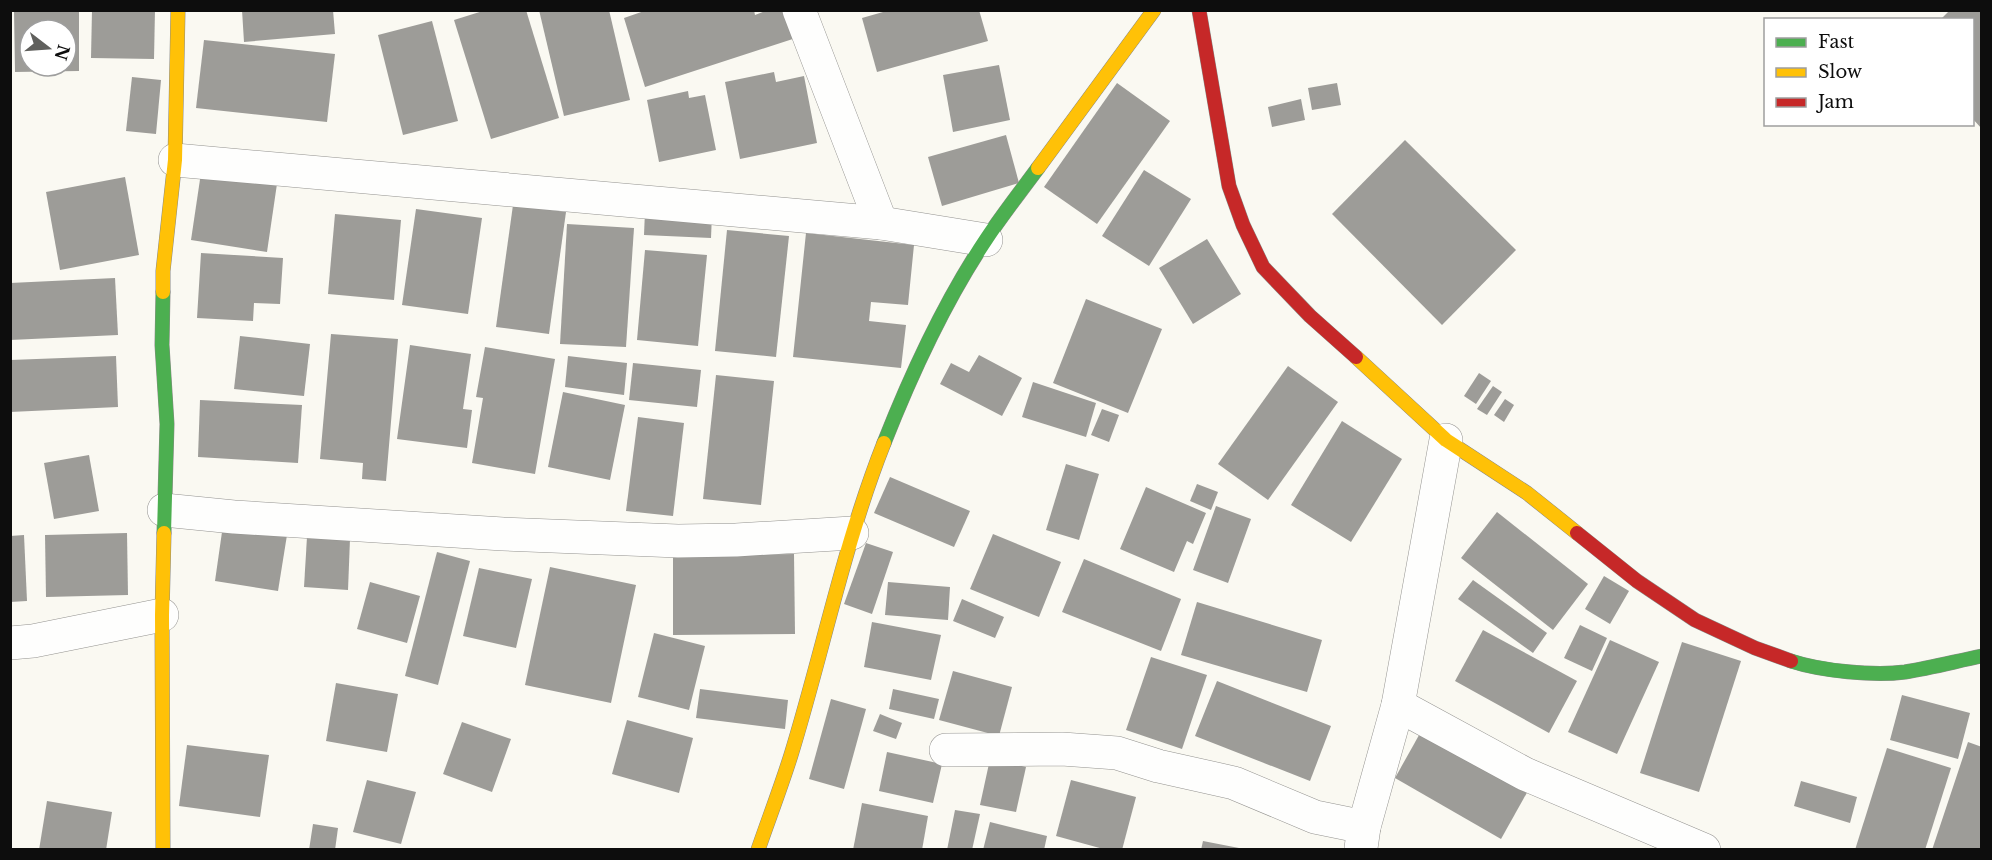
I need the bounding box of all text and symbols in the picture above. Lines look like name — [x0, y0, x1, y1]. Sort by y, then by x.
north arrow — [18, 18, 78, 78]
legend — [1764, 18, 1974, 126]
text: Fast — [1818, 31, 1855, 53]
text: N — [51, 42, 74, 63]
text: Slow — [1818, 61, 1863, 83]
text: Jam — [1816, 91, 1854, 113]

